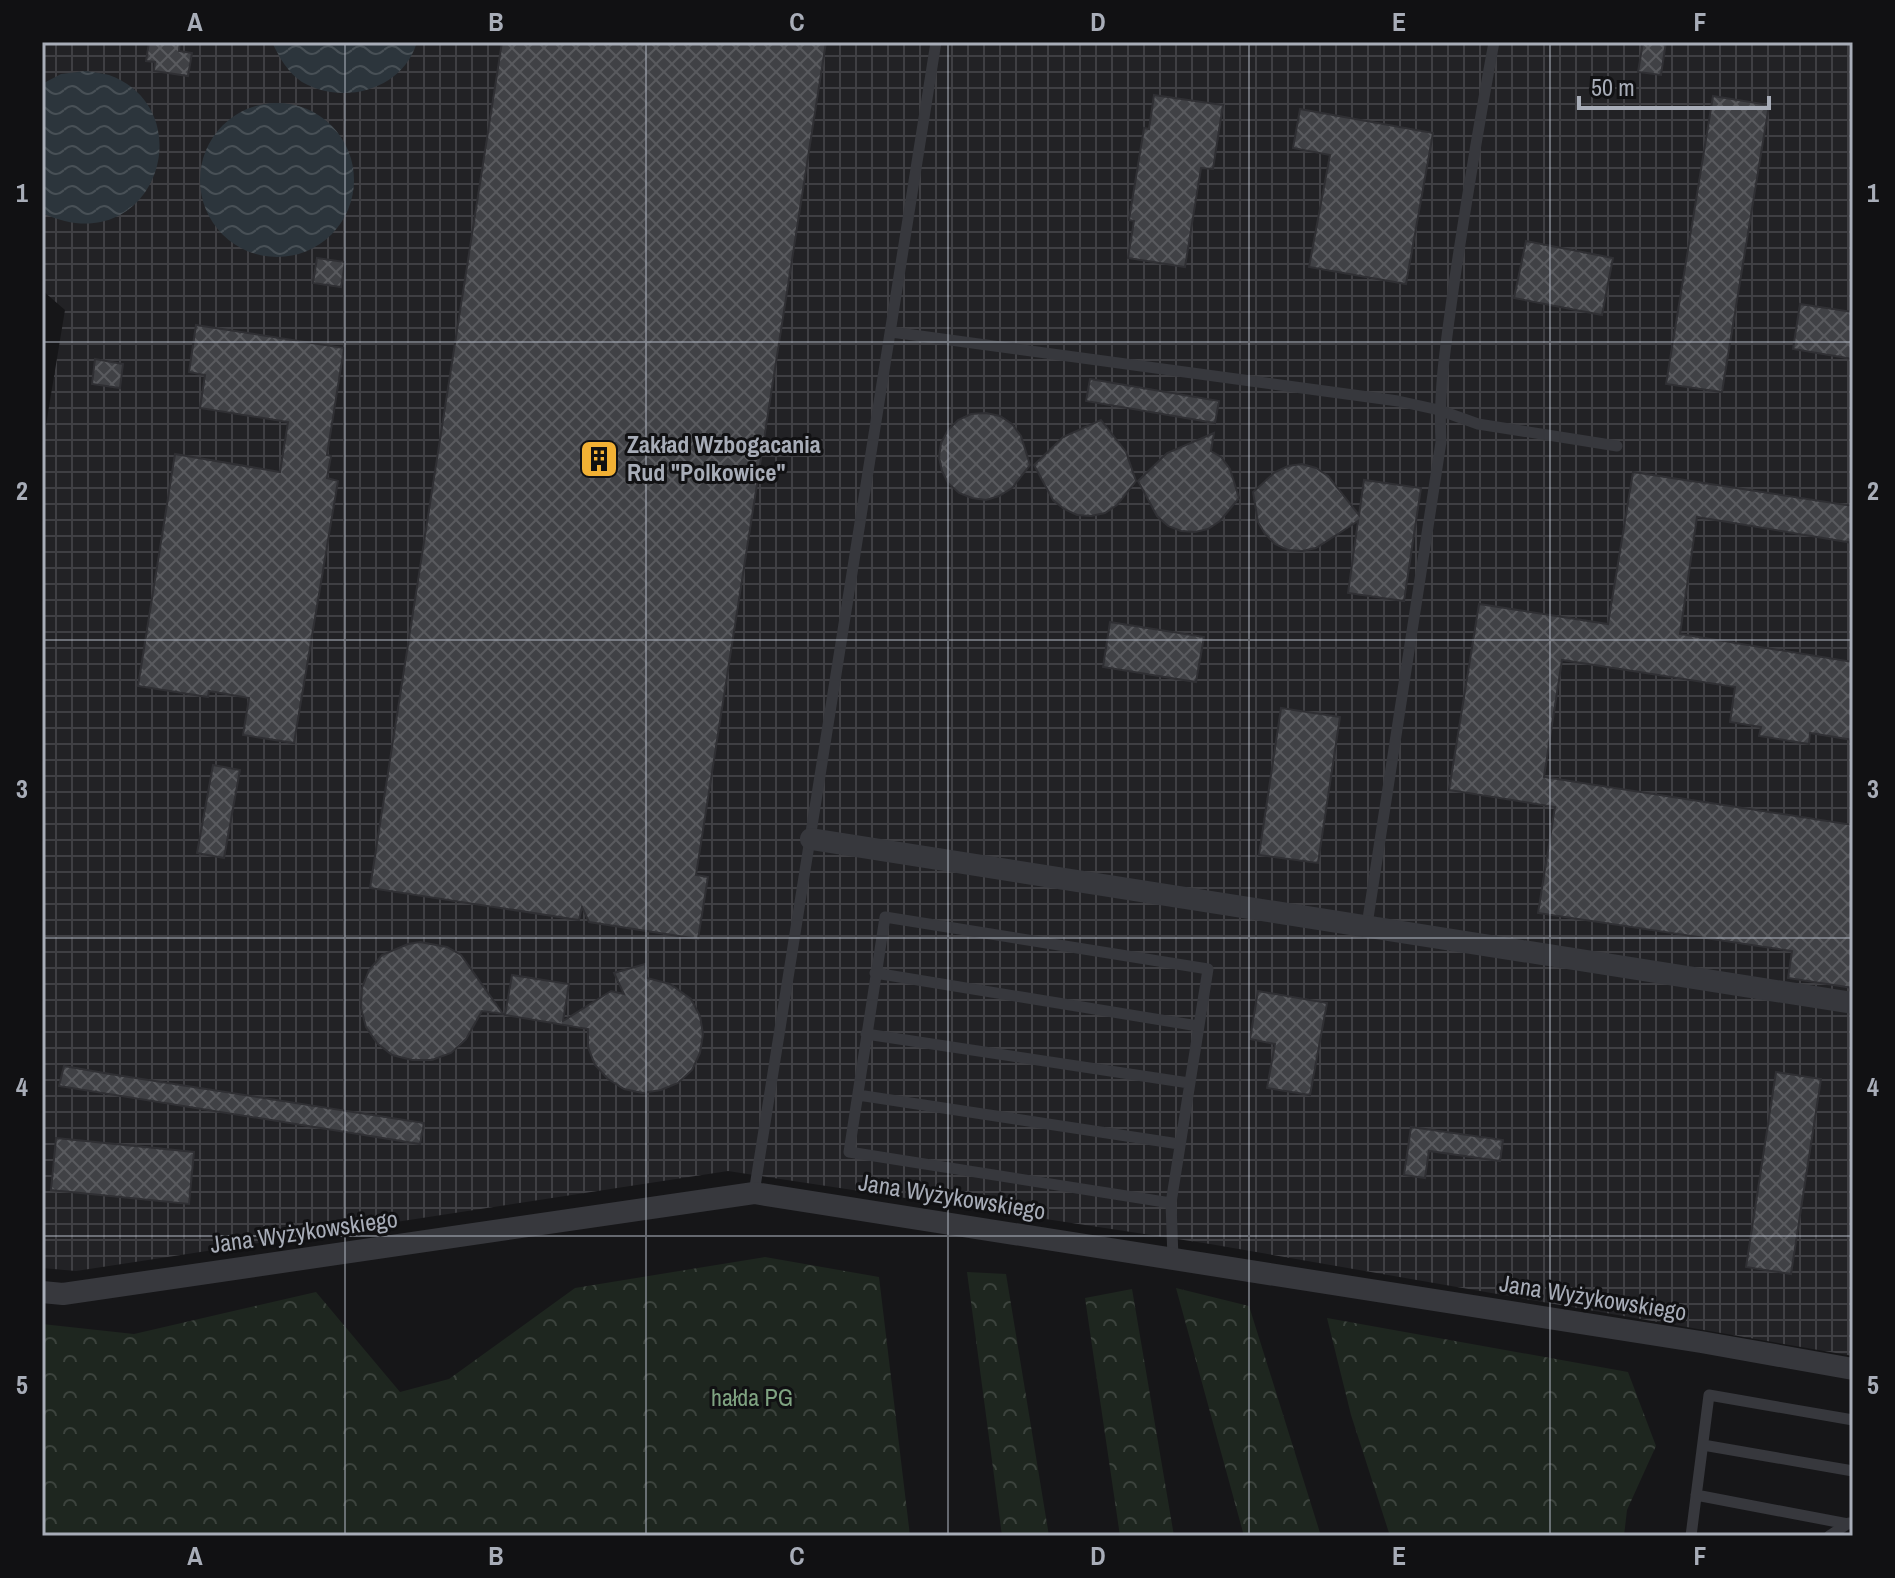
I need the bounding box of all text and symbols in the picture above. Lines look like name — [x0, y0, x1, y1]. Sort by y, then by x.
text: A — [187, 4, 203, 39]
text: B — [488, 4, 504, 39]
text: C — [789, 4, 805, 39]
text: D — [1090, 4, 1106, 39]
text: E — [1392, 4, 1406, 39]
text: F — [1693, 4, 1707, 39]
scale bar — [1579, 60, 1769, 110]
text: 50 m — [1591, 71, 1635, 103]
text: 1 — [16, 175, 28, 210]
text: 1 — [1867, 175, 1879, 210]
place label: Zakład Wzbogacania Rud "Polkowice" — [627, 428, 821, 488]
building icon: Zakład Wzbogacania Rud "Polkowice" — [578, 438, 620, 480]
text: 2 — [16, 473, 28, 508]
text: 2 — [1867, 473, 1879, 508]
text: 3 — [16, 771, 28, 806]
text: 3 — [1867, 771, 1879, 806]
text: 4 — [16, 1069, 28, 1104]
text: 4 — [1867, 1069, 1879, 1104]
street label: Jana Wyżykowskiego — [856, 1165, 1048, 1227]
street label: Jana Wyżykowskiego — [208, 1202, 400, 1260]
street label: Jana Wyżykowskiego — [1497, 1266, 1689, 1328]
text: 5 — [16, 1367, 28, 1402]
text: 5 — [1867, 1367, 1879, 1402]
park label: hałda PG — [711, 1381, 793, 1413]
text: A — [187, 1538, 203, 1573]
text: B — [488, 1538, 504, 1573]
text: C — [789, 1538, 805, 1573]
text: D — [1090, 1538, 1106, 1573]
text: E — [1392, 1538, 1406, 1573]
text: F — [1693, 1538, 1707, 1573]

